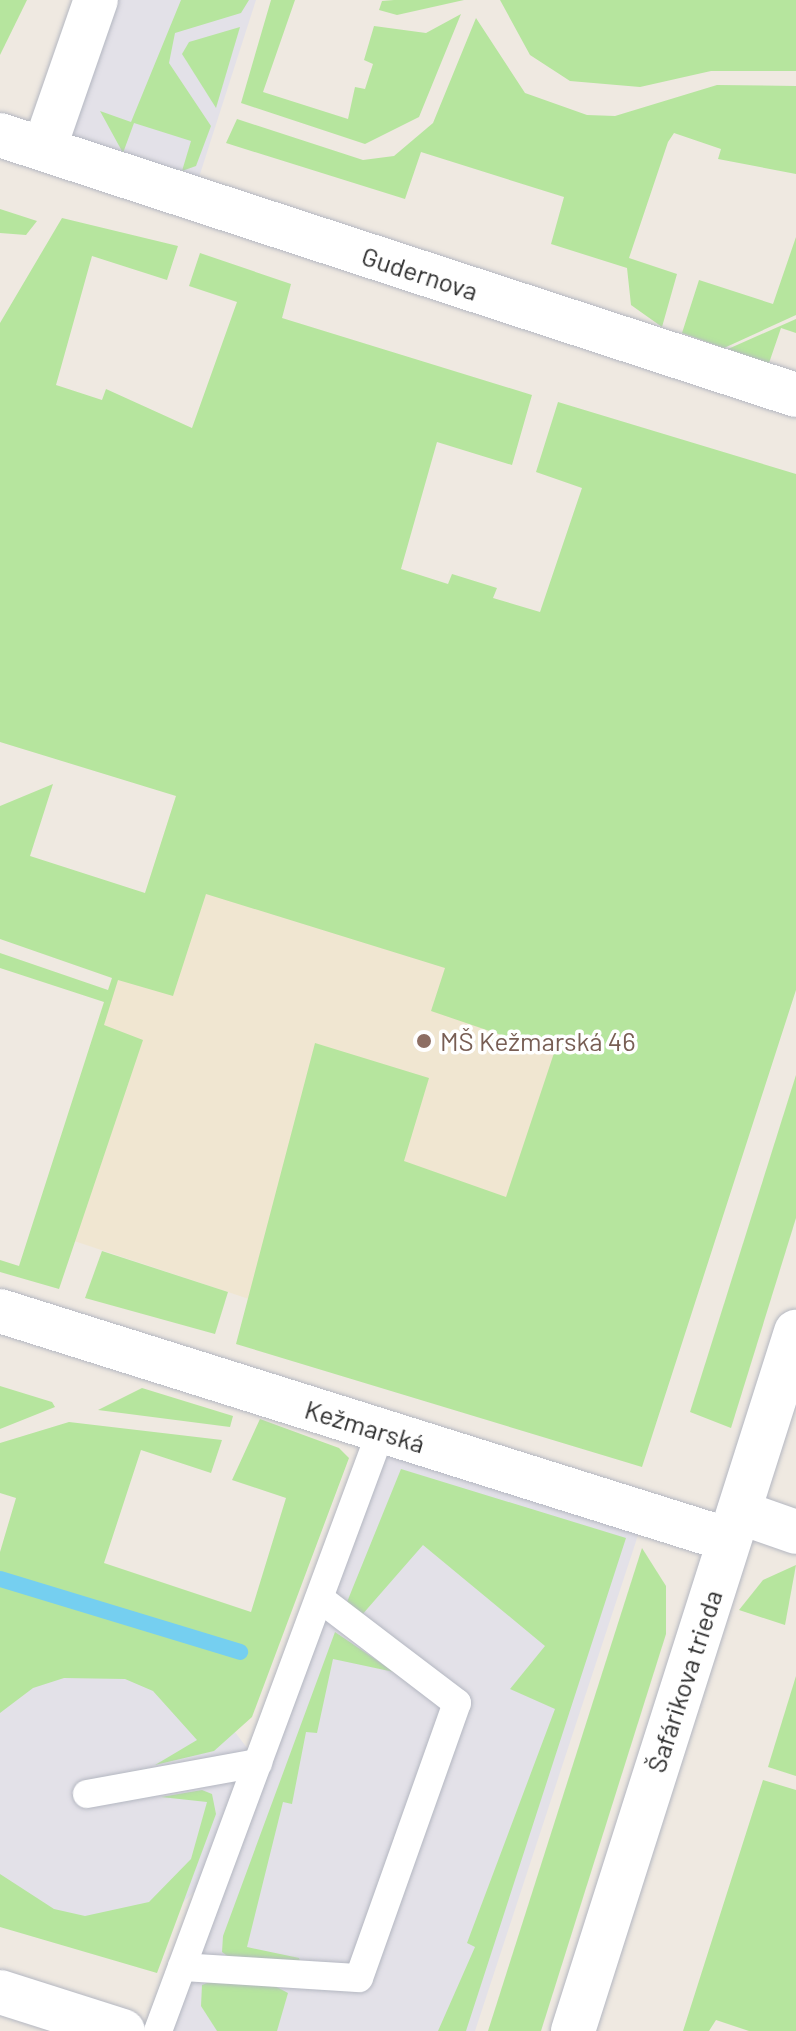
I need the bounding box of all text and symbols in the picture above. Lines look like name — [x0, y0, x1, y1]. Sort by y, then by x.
street label: Gudernova — [358, 240, 482, 306]
place label: MŠ Kežmarská 46 — [440, 1025, 636, 1057]
marker: MŠ Kežmarská 46 — [415, 1032, 433, 1050]
street label: Kežmarská — [301, 1393, 429, 1459]
street label: Šafárikova trieda — [640, 1586, 728, 1776]

